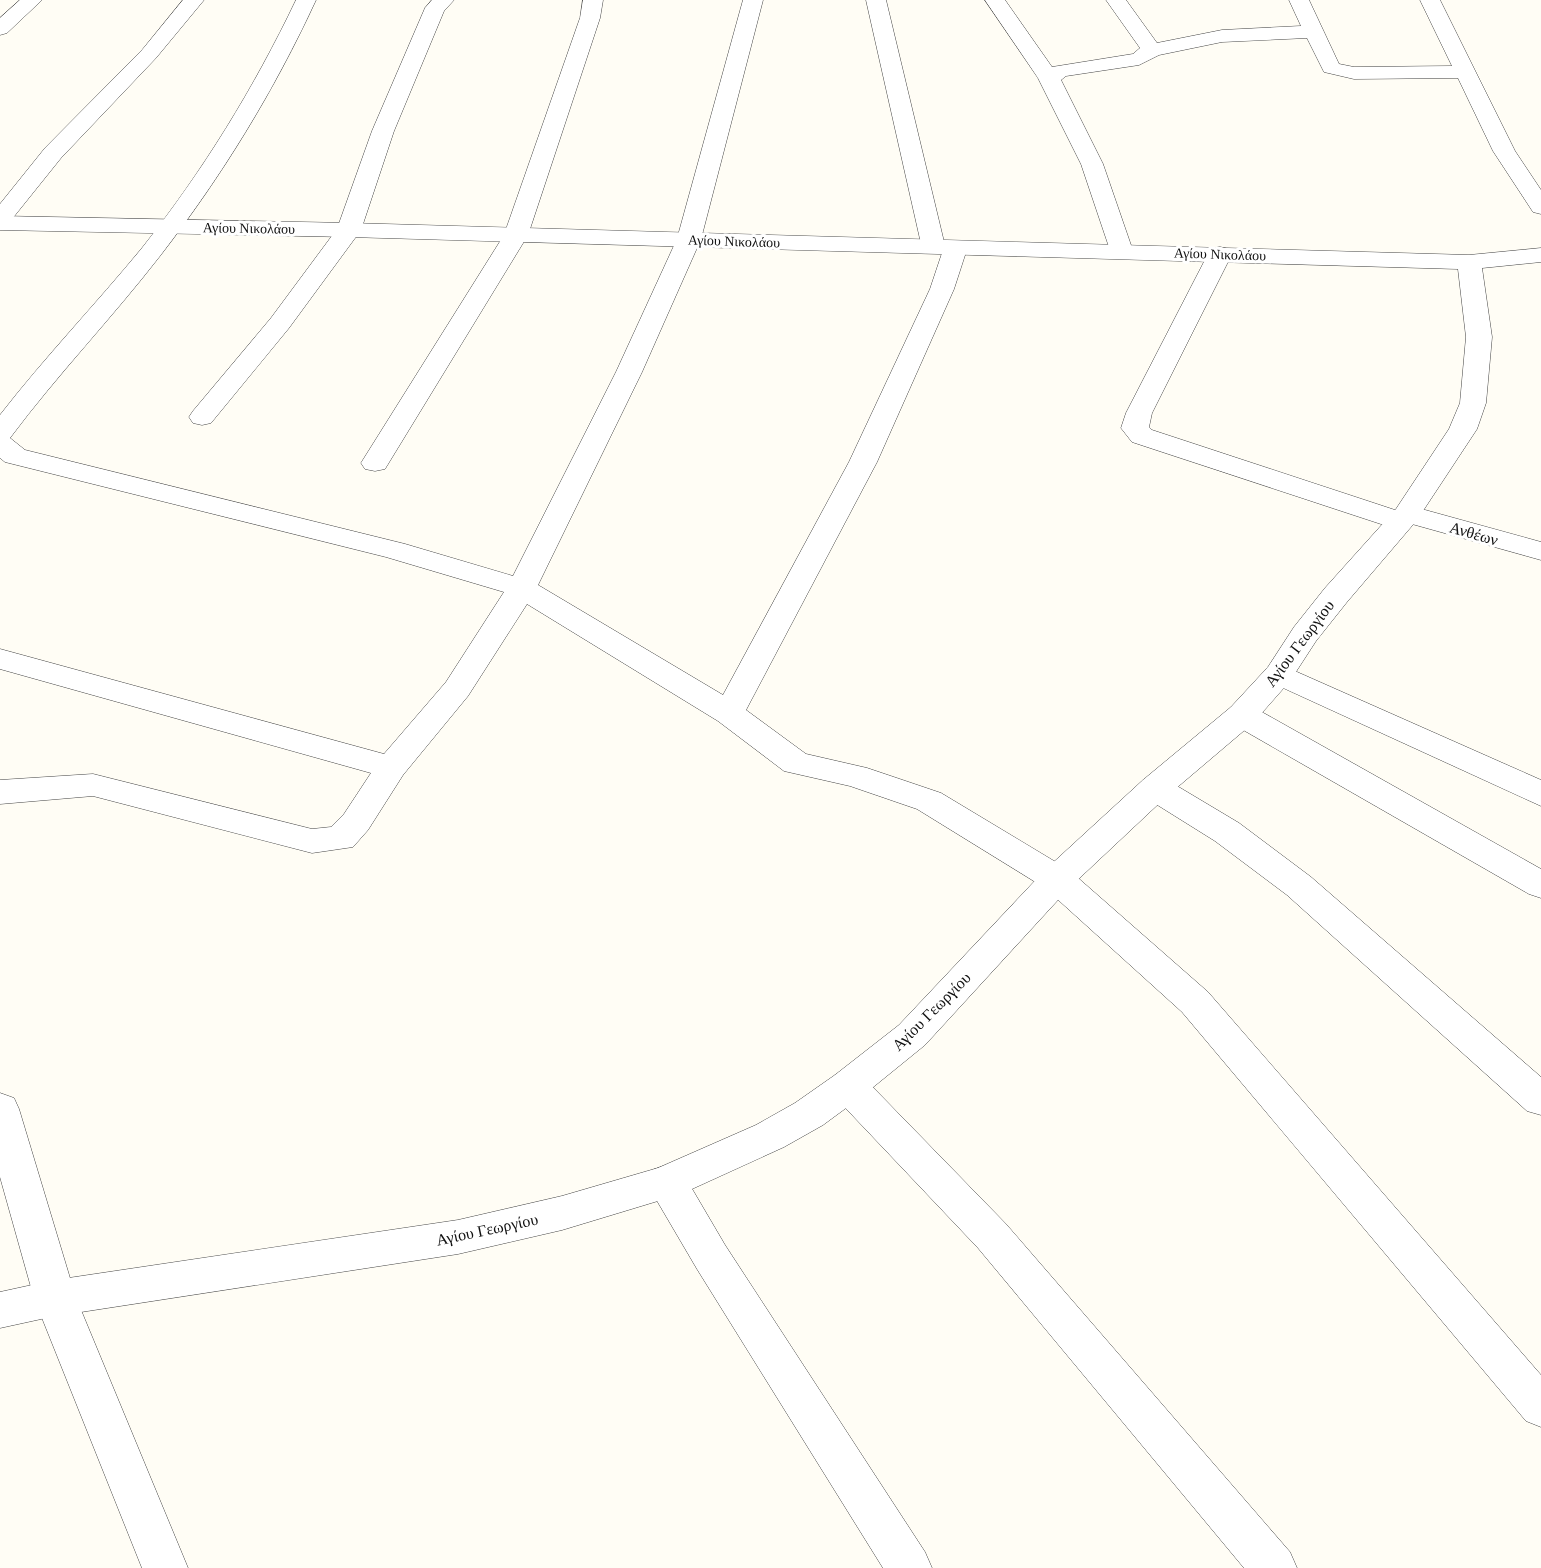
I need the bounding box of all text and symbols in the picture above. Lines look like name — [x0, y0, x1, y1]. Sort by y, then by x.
street label: Αγίου Νικολάου — [203, 220, 295, 237]
street label: Αγίου Νικολάου — [688, 232, 780, 251]
street label: Αγίου Νικολάου — [1174, 245, 1266, 264]
street label: Ανθέων — [1448, 518, 1500, 549]
street label: Αγίου Γεωργίου — [1261, 597, 1338, 690]
street label: Αγίου Γεωργίου — [889, 969, 975, 1055]
street label: Αγίου Γεωργίου — [435, 1210, 540, 1250]

